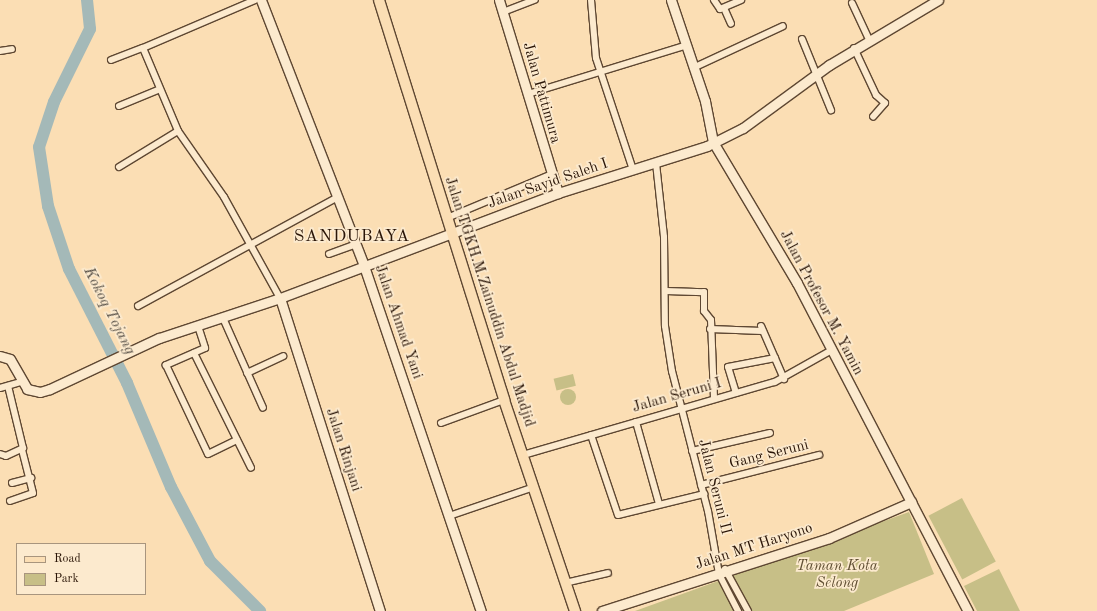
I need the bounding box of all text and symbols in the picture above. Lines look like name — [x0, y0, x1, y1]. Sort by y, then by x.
street label: Jalan Pattimura — [518, 40, 564, 146]
street label: Jalan Sayid Saleh I — [486, 155, 610, 213]
street label: Jalan TGKH.M.Zainuddin Abdul Madjid — [440, 175, 538, 429]
district label: SANDUBAYA — [294, 227, 410, 247]
street label: Jalan Profesor M. Yamin — [775, 227, 867, 379]
street label: Jalan Ahmad Yani — [370, 262, 426, 382]
water label: Kokoq Tojang — [79, 264, 139, 358]
street label: Jalan Seruni I — [630, 375, 724, 417]
street label: Jalan Rinjani — [321, 406, 365, 494]
street label: Gang Seruni — [727, 436, 811, 474]
street label: Jalan Seruni II — [693, 437, 735, 537]
street label: Jalan MT Haryono — [693, 520, 815, 574]
legend — [16, 543, 146, 595]
text: Road — [54, 553, 81, 565]
park label: Taman Kota Selong — [796, 557, 878, 592]
text: Park — [54, 573, 79, 585]

